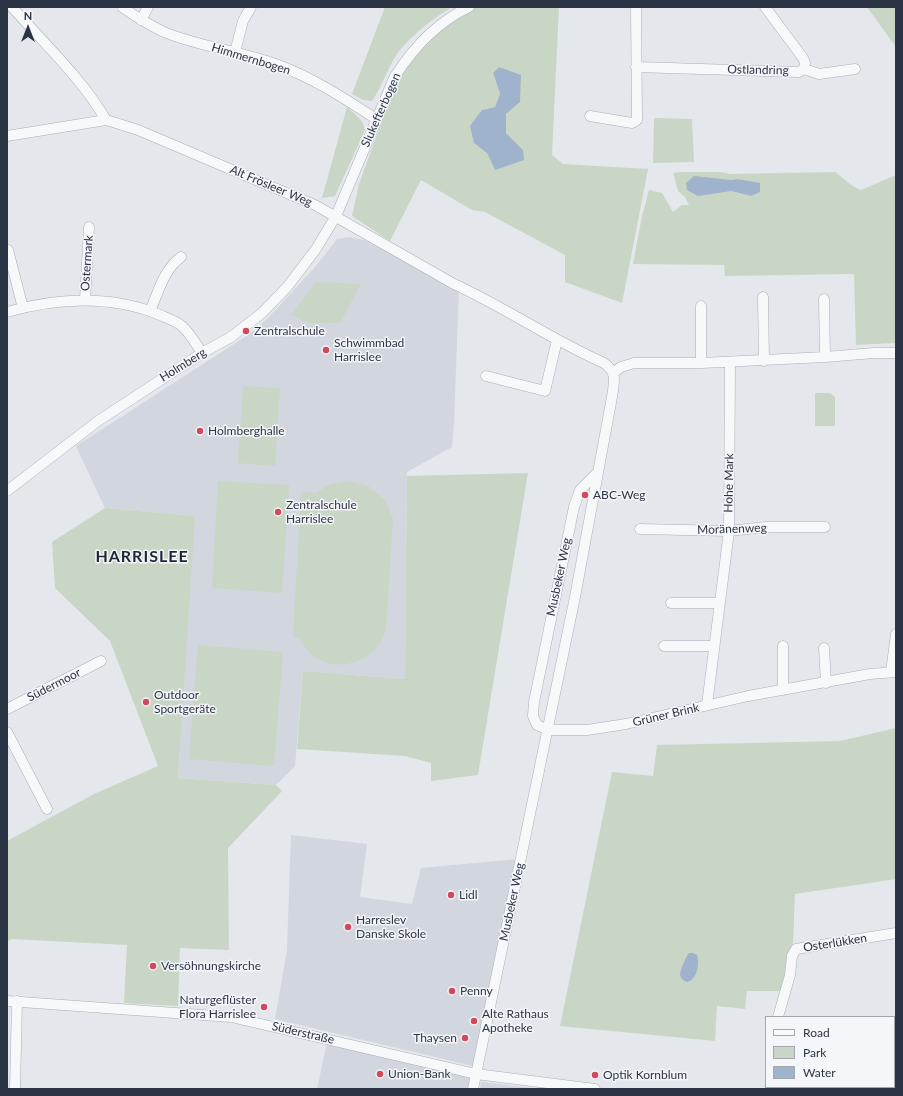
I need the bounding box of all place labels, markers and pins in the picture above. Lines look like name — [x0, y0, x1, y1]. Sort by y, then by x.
place label: Zentralschule — [254, 324, 325, 338]
marker: Zentralschule — [241, 326, 251, 336]
place label: Schwimmbad Harrislee — [334, 336, 404, 364]
marker: Schwimmbad Harrislee — [321, 345, 331, 355]
place label: Holmberghalle — [208, 424, 285, 438]
marker: Holmberghalle — [195, 426, 205, 436]
place label: ABC-Weg — [593, 488, 645, 502]
marker: ABC-Weg — [580, 490, 590, 500]
place label: Zentralschule Harrislee — [286, 498, 357, 526]
marker: Zentralschule Harrislee — [273, 507, 283, 517]
place label: Outdoor Sportgeräte — [154, 688, 216, 716]
marker: Outdoor Sportgeräte — [141, 697, 151, 707]
place label: Lidl — [459, 888, 478, 902]
marker: Lidl — [446, 890, 456, 900]
place label: Harreslev Danske Skole — [356, 913, 426, 941]
marker: Harreslev Danske Skole — [343, 922, 353, 932]
place label: Versöhnungskirche — [161, 959, 261, 973]
marker: Versöhnungskirche — [148, 961, 158, 971]
place label: Penny — [460, 984, 493, 998]
marker: Penny — [447, 986, 457, 996]
place label: Naturgeflüster Flora Harrislee — [179, 993, 256, 1021]
marker: Naturgeflüster Flora Harrislee — [259, 1002, 269, 1012]
place label: Alte Rathaus Apotheke — [482, 1007, 549, 1035]
marker: Alte Rathaus Apotheke — [469, 1016, 479, 1026]
place label: Thaysen — [413, 1031, 457, 1045]
marker: Thaysen — [460, 1033, 470, 1043]
place label: Union-Bank — [388, 1067, 451, 1081]
place label: Optik Kornblum — [603, 1068, 687, 1082]
marker: Union-Bank — [375, 1069, 385, 1079]
marker: Optik Kornblum — [590, 1070, 600, 1080]

